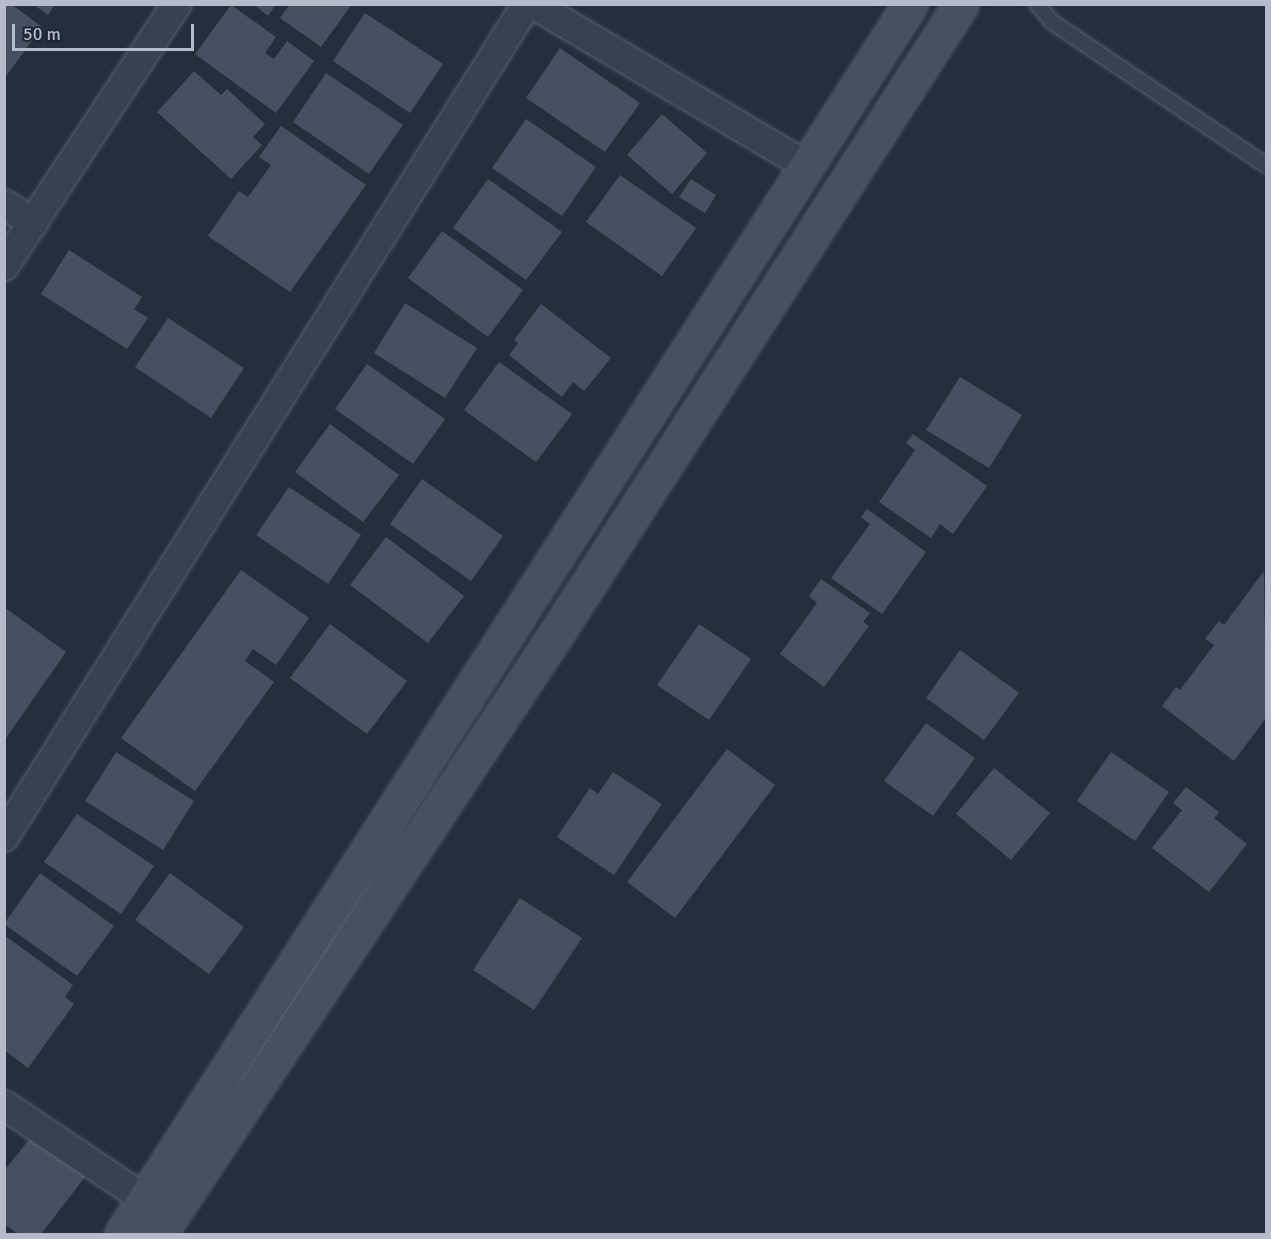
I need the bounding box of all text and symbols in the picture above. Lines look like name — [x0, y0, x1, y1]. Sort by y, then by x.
scale bar — [15, 12, 196, 50]
text: 50 m — [23, 23, 61, 45]

